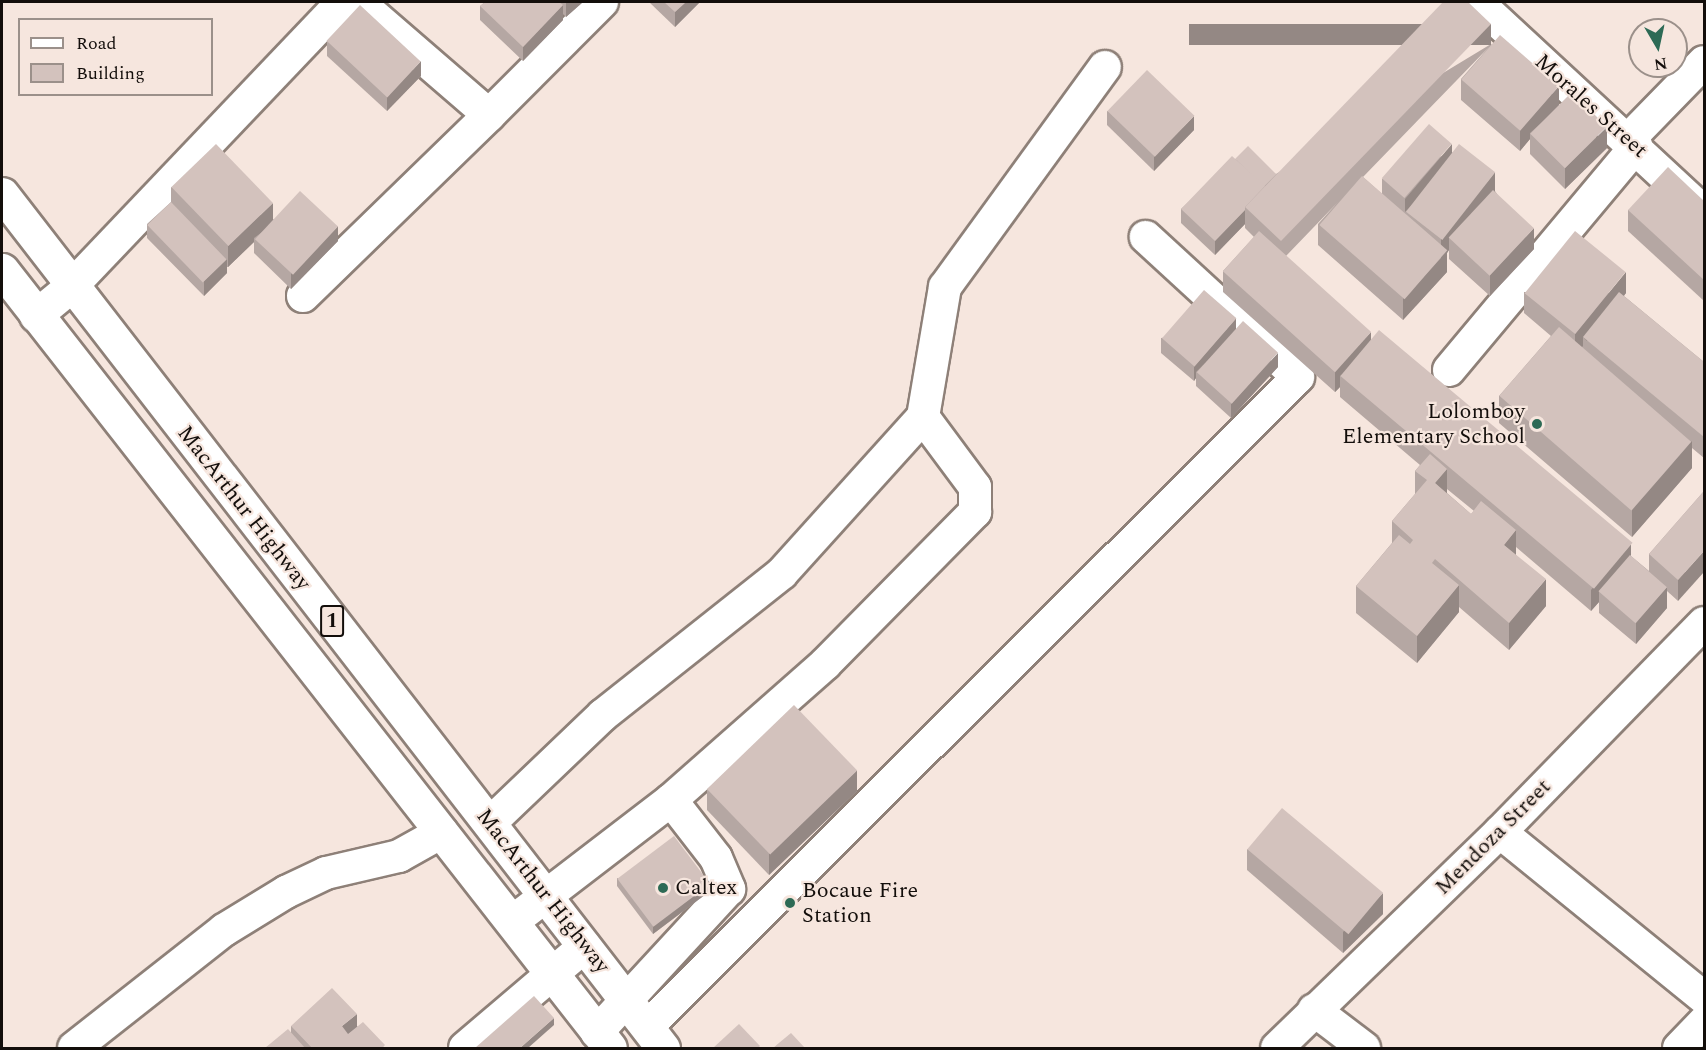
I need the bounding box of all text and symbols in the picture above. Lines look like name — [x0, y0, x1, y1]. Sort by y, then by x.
legend — [18, 18, 213, 96]
north arrow — [1628, 18, 1688, 78]
text: Road — [76, 30, 117, 57]
street label: Morales Street — [1529, 49, 1653, 163]
text: N — [1652, 51, 1669, 77]
text: Building — [76, 60, 145, 87]
place label: Lolomboy Elementary School — [1342, 398, 1525, 450]
marker: Lolomboy Elementary School — [1530, 417, 1544, 431]
street label: MacArthur Highway — [172, 420, 316, 596]
road number: 1 — [320, 603, 344, 639]
street label: Mendoza Street — [1430, 774, 1556, 900]
street label: MacArthur Highway — [471, 803, 615, 979]
place label: Caltex — [675, 875, 737, 901]
place label: Bocaue Fire Station — [802, 877, 918, 928]
marker: Caltex — [656, 881, 670, 895]
marker: Bocaue Fire Station — [783, 896, 797, 910]

